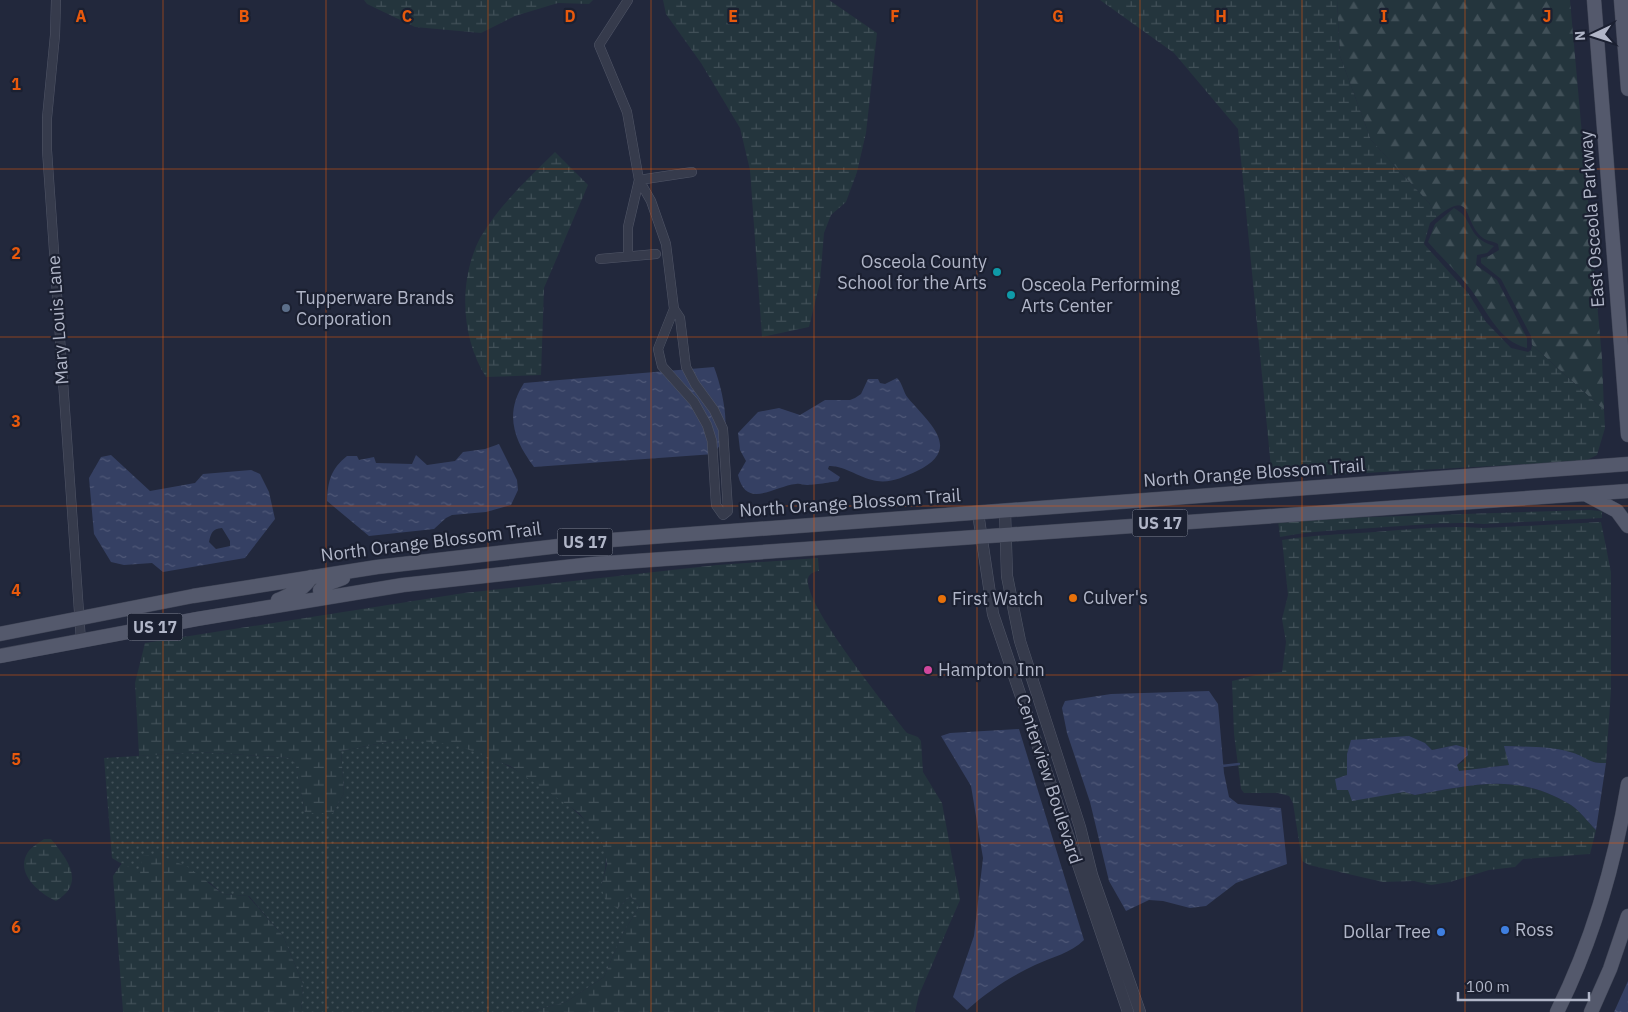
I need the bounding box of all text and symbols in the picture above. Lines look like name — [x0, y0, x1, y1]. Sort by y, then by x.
text: A — [76, 6, 87, 26]
text: B — [239, 6, 250, 26]
text: C — [402, 6, 412, 26]
text: D — [564, 6, 576, 26]
text: E — [728, 6, 738, 26]
text: F — [890, 6, 900, 26]
text: G — [1052, 6, 1064, 26]
text: H — [1215, 6, 1227, 26]
text: I — [1381, 6, 1388, 26]
text: J — [1543, 6, 1551, 26]
north arrow — [1568, 10, 1618, 60]
text: N — [1571, 30, 1589, 42]
text: 1 — [11, 74, 21, 94]
street label: East Osceola Parkway — [1574, 130, 1609, 308]
text: 2 — [11, 243, 21, 263]
place label: Osceola County School for the Arts — [837, 250, 987, 294]
street label: Mary Louis Lane — [42, 254, 73, 385]
marker: Osceola County School for the Arts — [991, 266, 1003, 278]
place label: Osceola Performing Arts Center — [1021, 273, 1180, 317]
place label: Tupperware Brands Corporation — [296, 286, 454, 330]
marker: Osceola Performing Arts Center — [1005, 289, 1017, 301]
marker: Tupperware Brands Corporation — [280, 302, 292, 314]
text: 3 — [11, 411, 21, 431]
street label: North Orange Blossom Trail — [1142, 453, 1366, 492]
street label: North Orange Blossom Trail — [738, 483, 962, 522]
road number: US 17 — [1132, 509, 1188, 536]
street label: North Orange Blossom Trail — [319, 517, 543, 566]
road number: US 17 — [558, 528, 612, 556]
text: 4 — [11, 580, 21, 600]
place label: Culver's — [1083, 586, 1148, 609]
place label: First Watch — [952, 587, 1043, 610]
marker: Culver's — [1067, 592, 1079, 604]
marker: First Watch — [936, 593, 948, 605]
road number: US 17 — [128, 614, 182, 640]
place label: Hampton Inn — [938, 658, 1045, 681]
marker: Hampton Inn — [922, 664, 934, 676]
street label: Centerview Boulevard — [1011, 691, 1088, 867]
text: 5 — [11, 749, 21, 769]
text: 6 — [11, 917, 21, 937]
place label: Ross — [1515, 918, 1554, 941]
place label: Dollar Tree — [1343, 920, 1431, 943]
marker: Ross — [1499, 924, 1511, 936]
marker: Dollar Tree — [1435, 926, 1447, 938]
scale bar — [1458, 970, 1589, 1002]
text: 100 m — [1466, 977, 1510, 996]

